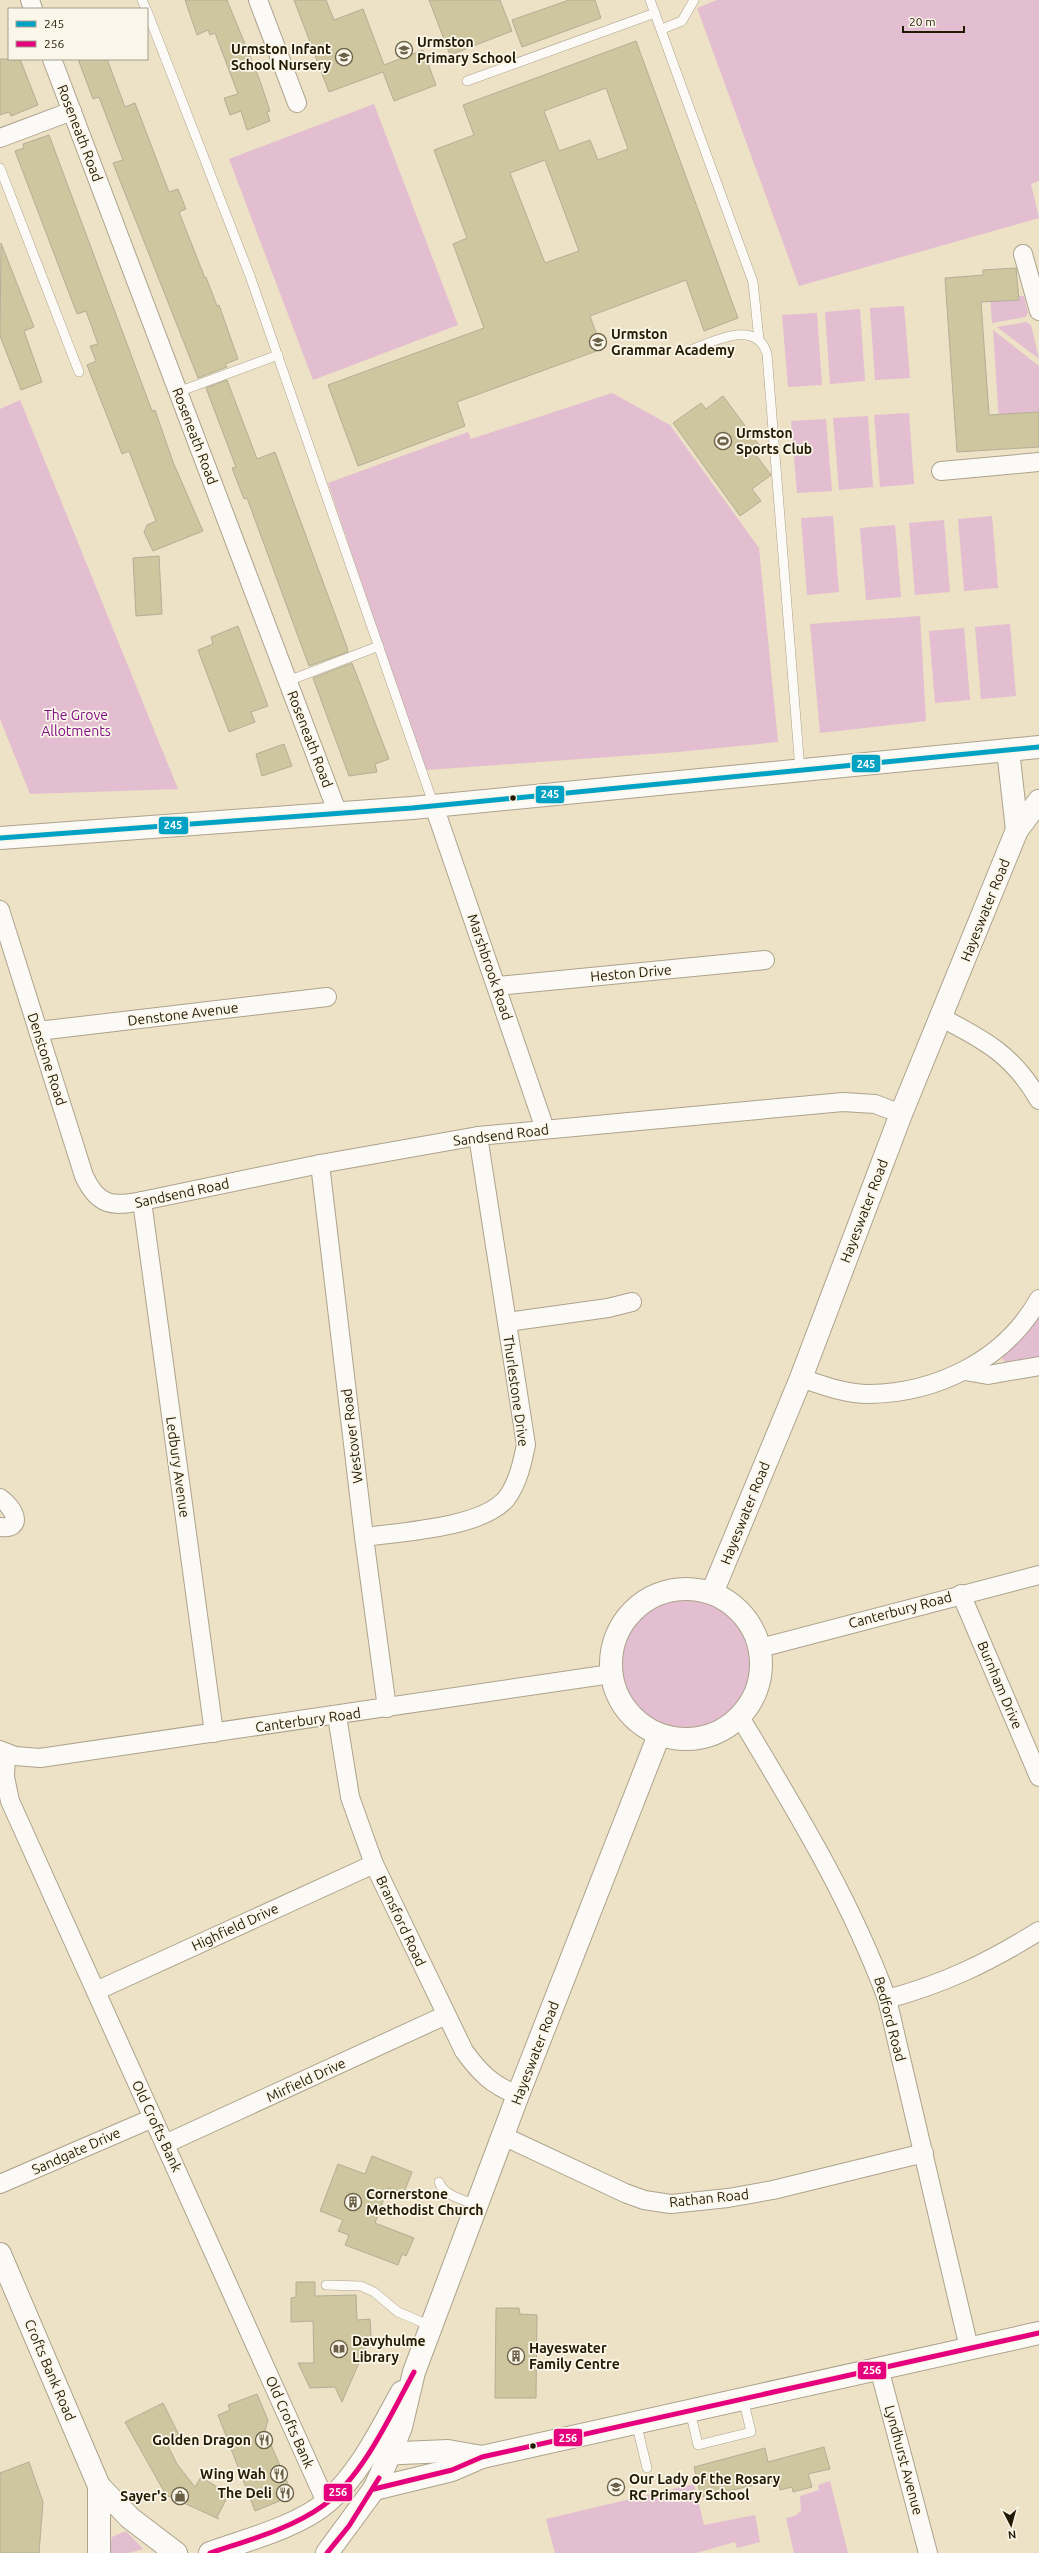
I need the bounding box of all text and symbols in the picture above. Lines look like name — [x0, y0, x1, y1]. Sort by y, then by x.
legend — [8, 8, 148, 60]
scale bar — [903, 8, 964, 34]
text: 20 m — [909, 15, 936, 28]
text: 245 — [44, 17, 64, 30]
place label: Urmston Primary School — [417, 34, 516, 66]
text: 256 — [44, 37, 65, 50]
school or university icon: Urmston Primary School — [394, 40, 414, 60]
place label: Urmston Infant School Nursery — [231, 41, 332, 73]
school or university icon: Urmston Infant School Nursery — [334, 47, 354, 67]
street label: Roseneath Road — [54, 82, 106, 184]
place label: Urmston Grammar Academy — [611, 326, 735, 358]
school or university icon: Urmston Grammar Academy — [588, 332, 608, 352]
street label: Roseneath Road — [169, 385, 221, 487]
place label: Urmston Sports Club — [736, 425, 812, 457]
sports icon: Urmston Sports Club — [713, 431, 733, 451]
street label: Roseneath Road — [284, 688, 336, 790]
park label: The Grove Allotments — [41, 707, 111, 739]
line badge: 245 — [851, 754, 881, 773]
text: 245 — [857, 758, 875, 770]
line badge: 245 — [535, 785, 565, 804]
text: 245 — [541, 788, 559, 800]
unlabelled marker — [508, 793, 518, 803]
line badge: 245 — [158, 816, 189, 835]
text: 245 — [164, 819, 182, 831]
street label: Hayeswater Road — [957, 856, 1013, 964]
street label: Marshbrook Road — [464, 912, 516, 1022]
street label: Heston Drive — [590, 961, 672, 985]
street label: Denstone Avenue — [127, 999, 239, 1029]
street label: Denstone Road — [24, 1011, 70, 1107]
street label: Sandsend Road — [452, 1121, 550, 1149]
street label: Hayeswater Road — [837, 1157, 891, 1265]
street label: Sandsend Road — [133, 1175, 231, 1211]
street label: Thurlestone Drive — [500, 1334, 532, 1448]
street label: Westover Road — [338, 1388, 366, 1484]
street label: Ledbury Avenue — [163, 1415, 193, 1519]
street label: Hayeswater Road — [717, 1459, 773, 1567]
street label: Canterbury Road — [847, 1589, 953, 1631]
street label: Burnham Drive — [974, 1639, 1026, 1731]
street label: Canterbury Road — [254, 1705, 362, 1735]
street label: Bransford Road — [373, 1873, 429, 1969]
street label: Highfield Drive — [189, 1900, 281, 1954]
street label: Bedford Road — [871, 1975, 909, 2063]
street label: Hayeswater Road — [508, 1999, 562, 2107]
street label: Mirfield Drive — [264, 2055, 348, 2105]
street label: Old Crofts Bank — [129, 2078, 185, 2174]
street label: Sandgate Drive — [29, 2124, 123, 2178]
place label: Cornerstone Methodist Church — [366, 2186, 483, 2218]
street label: Rathan Road — [668, 2186, 750, 2210]
building icon: Cornerstone Methodist Church — [343, 2192, 363, 2212]
street label: Crofts Bank Road — [21, 2317, 79, 2423]
place label: Davyhulme Library — [352, 2333, 426, 2365]
library icon: Davyhulme Library — [329, 2339, 349, 2359]
place label: Hayeswater Family Centre — [529, 2340, 620, 2372]
building icon: Hayeswater Family Centre — [506, 2346, 526, 2366]
line badge: 256 — [857, 2361, 887, 2380]
text: 256 — [863, 2364, 881, 2376]
street label: Old Crofts Bank — [263, 2373, 317, 2471]
street label: Lyndhurst Avenue — [882, 2403, 926, 2517]
line badge: 256 — [553, 2428, 583, 2447]
restaurant icon: Golden Dragon — [254, 2430, 274, 2450]
place label: Golden Dragon — [152, 2432, 251, 2448]
text: 256 — [559, 2432, 577, 2444]
unlabelled marker — [528, 2441, 538, 2451]
restaurant icon: Wing Wah — [269, 2464, 289, 2484]
place label: Wing Wah — [200, 2466, 266, 2482]
place label: Our Lady of the Rosary RC Primary School — [629, 2471, 781, 2503]
school or university icon: Our Lady of the Rosary RC Primary School — [606, 2477, 626, 2497]
restaurant icon: The Deli — [275, 2483, 295, 2503]
line badge: 256 — [323, 2483, 353, 2502]
place label: The Deli — [218, 2485, 272, 2501]
shop icon: Sayer's — [170, 2486, 190, 2506]
text: 256 — [329, 2486, 347, 2498]
place label: Sayer's — [120, 2488, 167, 2504]
north arrow — [991, 2505, 1031, 2545]
text: N — [1007, 2529, 1017, 2541]

